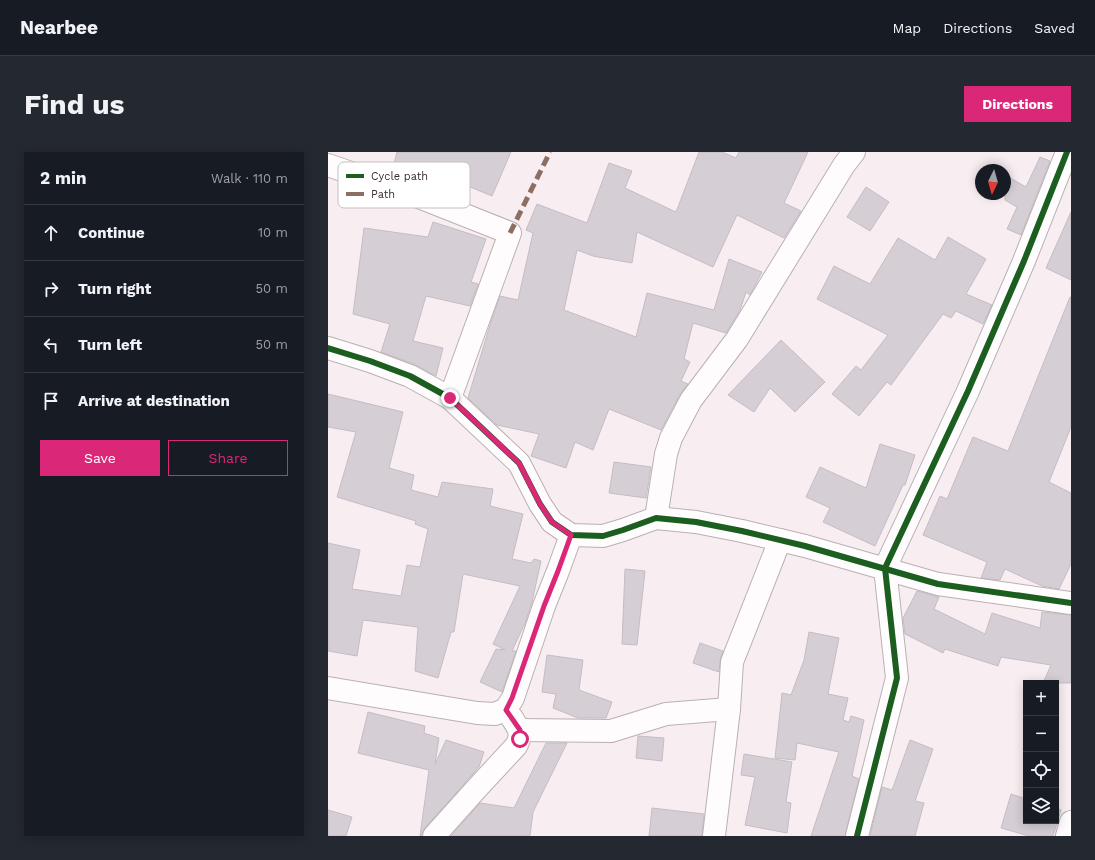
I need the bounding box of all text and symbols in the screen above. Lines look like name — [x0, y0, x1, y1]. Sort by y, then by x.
text: Nearbee — [20, 16, 98, 39]
text: Map — [893, 20, 921, 36]
text: Directions — [943, 20, 1012, 36]
text: Saved — [1034, 20, 1075, 36]
button: Directions — [964, 86, 1071, 122]
text: Find us — [24, 88, 124, 121]
legend — [338, 162, 470, 208]
north arrow — [975, 164, 1011, 200]
text: 2 min — [40, 168, 86, 188]
text: Cycle path — [371, 170, 428, 183]
text: Walk · 110 m — [211, 171, 288, 186]
text: Path — [371, 188, 395, 201]
icon: ahead — [40, 222, 62, 244]
text: Continue — [78, 224, 145, 242]
text: 10 m — [258, 225, 288, 240]
icon: right — [40, 278, 62, 300]
text: Turn right — [78, 280, 151, 298]
text: 50 m — [256, 281, 288, 296]
icon: left — [40, 334, 62, 356]
text: Turn left — [78, 336, 142, 354]
text: 50 m — [256, 337, 288, 352]
route end — [441, 389, 459, 407]
icon: arrive — [40, 390, 62, 412]
text: Arrive at destination — [78, 392, 230, 410]
button: Save — [40, 440, 160, 476]
button: Share — [168, 440, 288, 476]
map controls — [1023, 680, 1059, 824]
button: + — [1023, 680, 1059, 716]
button: − — [1023, 716, 1059, 752]
route start — [511, 730, 529, 748]
button: locate — [1023, 752, 1059, 788]
button: layers — [1023, 788, 1059, 824]

